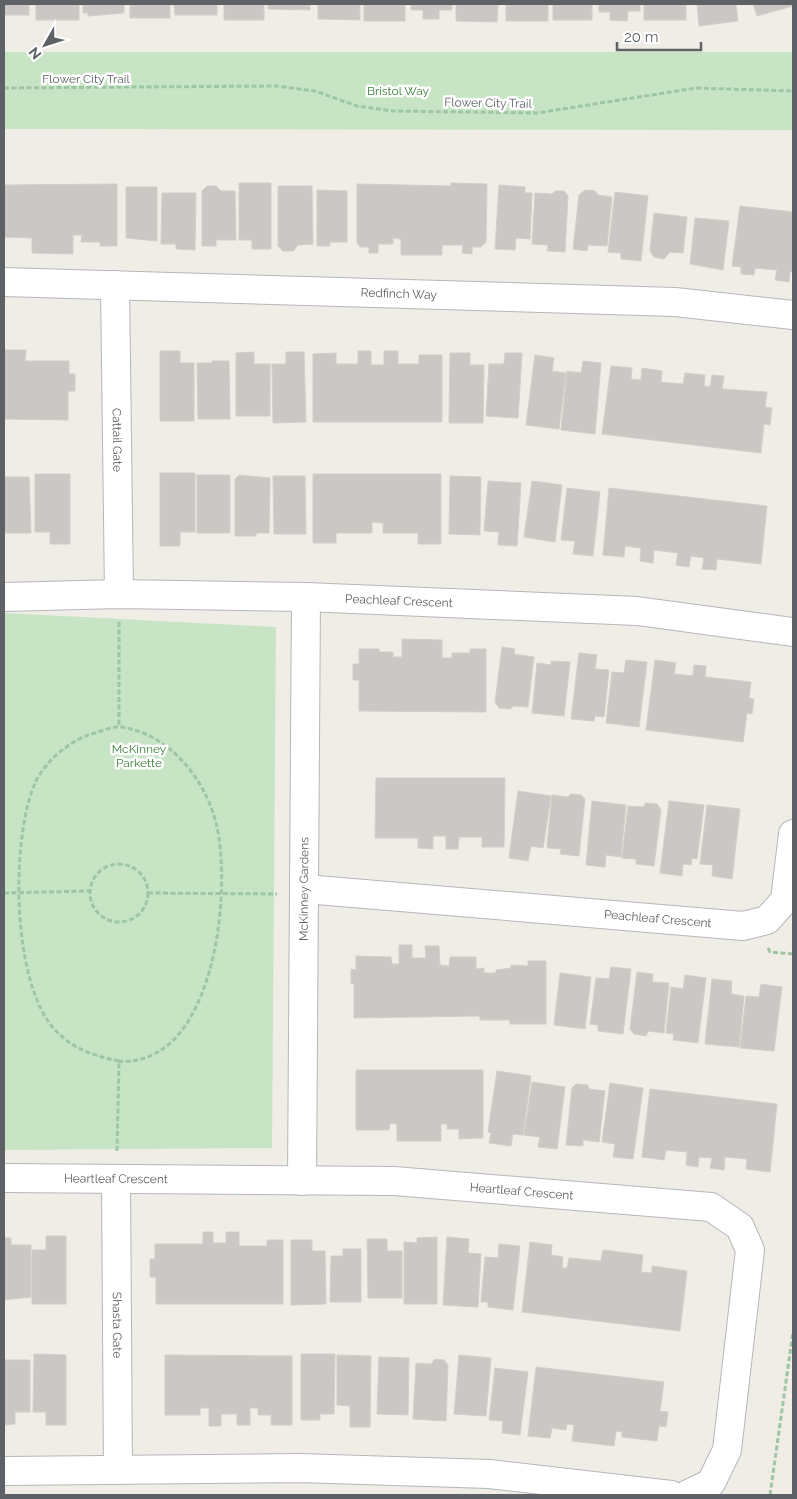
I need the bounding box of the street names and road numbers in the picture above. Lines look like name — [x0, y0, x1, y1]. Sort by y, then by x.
street label: Flower City Trail — [42, 72, 130, 86]
street label: Flower City Trail — [444, 95, 533, 111]
street label: Redfinch Way — [361, 286, 438, 302]
street label: Cattail Gate — [110, 408, 124, 472]
street label: Peachleaf Crescent — [345, 592, 453, 610]
street label: McKinney Gardens — [297, 837, 311, 941]
street label: Peachleaf Crescent — [603, 907, 712, 930]
street label: Heartleaf Crescent — [64, 1171, 168, 1186]
street label: Heartleaf Crescent — [469, 1180, 574, 1203]
street label: Shasta Gate — [110, 1292, 124, 1358]

